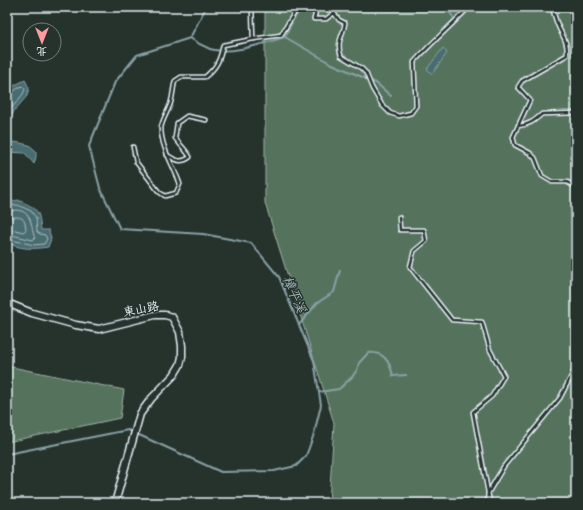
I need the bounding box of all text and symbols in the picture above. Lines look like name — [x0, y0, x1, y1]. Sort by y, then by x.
north arrow — [22, 22, 62, 62]
text: 北 — [37, 45, 48, 58]
water label: 樟平溪 — [279, 273, 310, 316]
street label: 東山路 — [122, 299, 160, 320]

